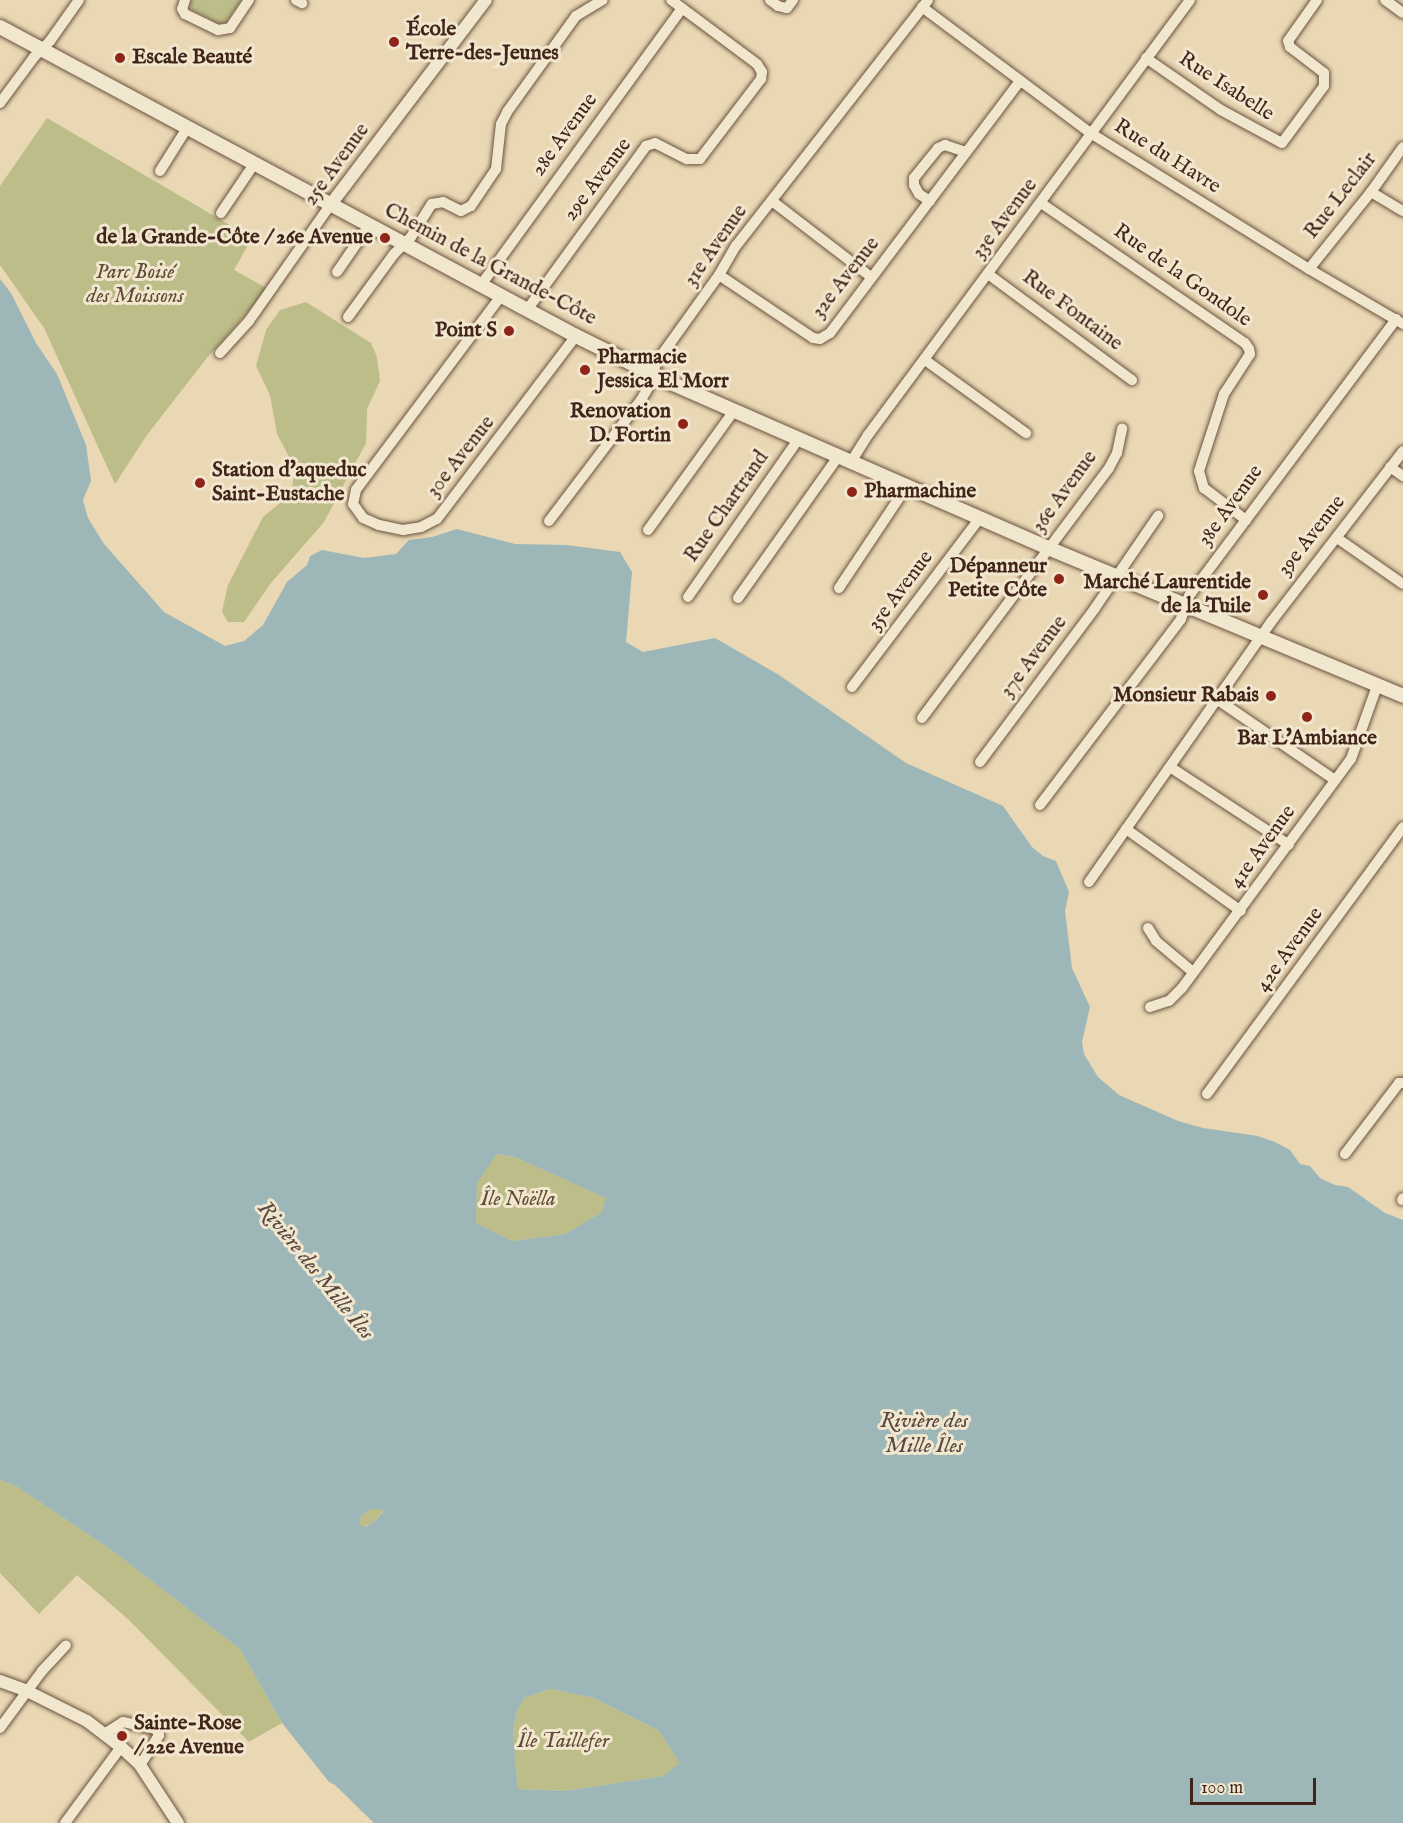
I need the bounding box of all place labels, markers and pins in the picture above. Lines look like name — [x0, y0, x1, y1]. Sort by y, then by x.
place label: École Terre-des-Jeunes — [406, 17, 559, 67]
marker: École Terre-des-Jeunes — [387, 35, 401, 49]
place label: Escale Beauté — [132, 45, 252, 71]
marker: Escale Beauté — [113, 51, 127, 65]
place label: de la Grande-Côte / 26e Avenue — [96, 225, 373, 251]
marker: de la Grande-Côte / 26e Avenue — [378, 231, 392, 245]
place label: Point S — [435, 318, 497, 344]
marker: Point S — [502, 324, 516, 338]
place label: Pharmacie Jessica El Morr — [597, 345, 729, 395]
marker: Pharmacie Jessica El Morr — [578, 363, 592, 377]
place label: Renovation D. Fortin — [570, 399, 671, 449]
marker: Renovation D. Fortin — [676, 417, 690, 431]
place label: Station d'aqueduc Saint-Eustache — [212, 458, 367, 508]
marker: Station d'aqueduc Saint-Eustache — [193, 476, 207, 490]
place label: Pharmachine — [864, 479, 976, 505]
marker: Pharmachine — [845, 485, 859, 499]
place label: Dépanneur Petite Côte — [948, 554, 1047, 604]
place label: Marché Laurentide de la Tuile — [1083, 570, 1251, 620]
marker: Dépanneur Petite Côte — [1052, 572, 1066, 586]
marker: Marché Laurentide de la Tuile — [1256, 588, 1270, 602]
place label: Monsieur Rabais — [1113, 683, 1259, 709]
marker: Monsieur Rabais — [1264, 689, 1278, 703]
marker: Bar L'Ambiance — [1300, 710, 1314, 724]
place label: Bar L'Ambiance — [1237, 726, 1377, 752]
place label: Sainte-Rose / 22e Avenue — [134, 1711, 244, 1761]
marker: Sainte-Rose / 22e Avenue — [115, 1729, 129, 1743]

